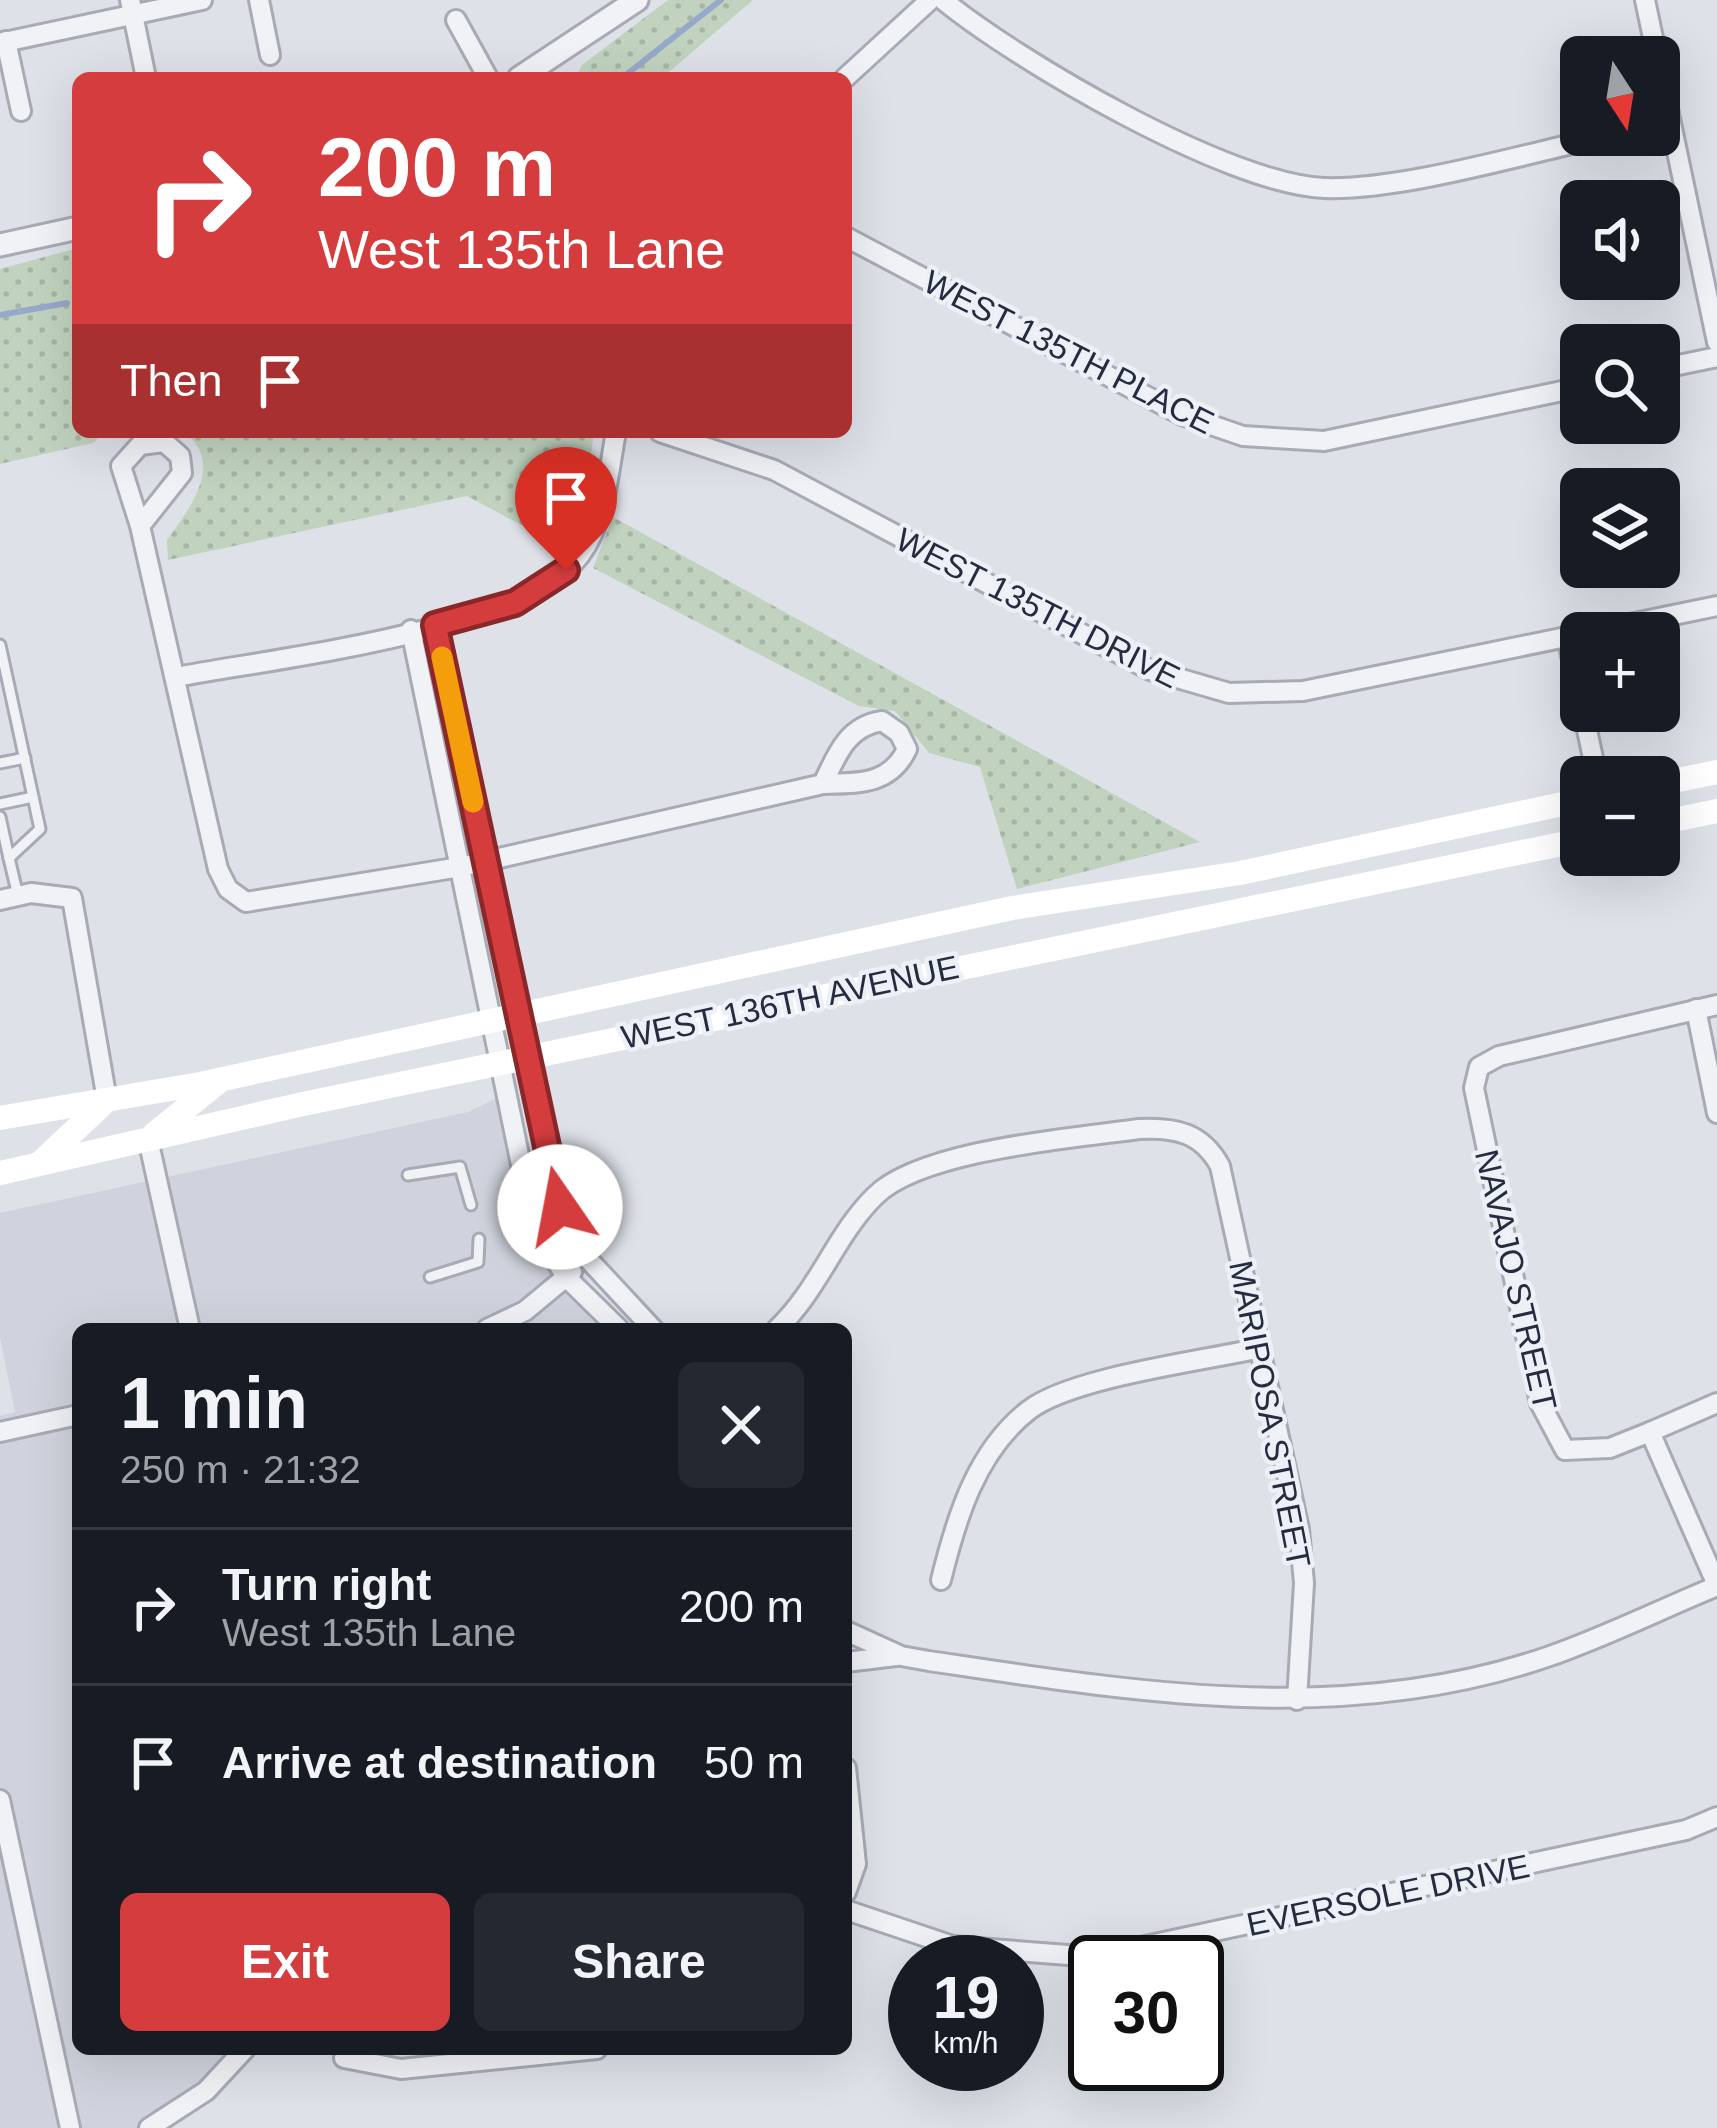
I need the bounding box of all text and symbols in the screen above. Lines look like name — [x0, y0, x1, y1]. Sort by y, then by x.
north arrow — [1560, 36, 1680, 156]
map controls — [1560, 36, 1680, 876]
icon: right — [120, 120, 276, 276]
text: 200 m — [318, 120, 556, 214]
button: sound — [1560, 180, 1680, 300]
text: West 135th Lane — [318, 219, 725, 279]
street label: WEST 135TH PLACE — [918, 263, 1220, 441]
button: search — [1560, 324, 1680, 444]
icon: arrive — [247, 348, 313, 414]
text: Then — [120, 355, 223, 406]
pin — [515, 447, 617, 570]
icon: arrive — [533, 465, 599, 531]
button: layers — [1560, 468, 1680, 588]
street label: WEST 135TH DRIVE — [890, 520, 1186, 696]
button: + — [1560, 612, 1680, 732]
button: − — [1560, 756, 1680, 876]
street label: WEST 136TH AVENUE — [618, 948, 962, 1056]
position arrow — [497, 1144, 623, 1270]
street label: NAVAJO STREET — [1468, 1146, 1564, 1414]
street label: MARIPOSA STREET — [1222, 1257, 1318, 1571]
button: close — [678, 1362, 804, 1488]
text: 1 min — [120, 1363, 308, 1443]
text: 250 m · 21:32 — [120, 1448, 361, 1491]
text: Turn right — [222, 1559, 431, 1610]
icon: right — [120, 1574, 186, 1640]
text: 200 m — [679, 1581, 804, 1632]
text: West 135th Lane — [222, 1611, 516, 1654]
icon: arrive — [120, 1730, 186, 1796]
text: Arrive at destination — [222, 1737, 657, 1788]
text: 50 m — [704, 1737, 804, 1788]
street label: EVERSOLE DRIVE — [1243, 1847, 1533, 1943]
button: Exit — [120, 1893, 450, 2031]
button: Share — [474, 1893, 804, 2031]
speed limit sign: 30 — [1068, 1935, 1224, 2091]
text: 19 — [933, 1964, 999, 2031]
text: km/h — [933, 2026, 999, 2059]

